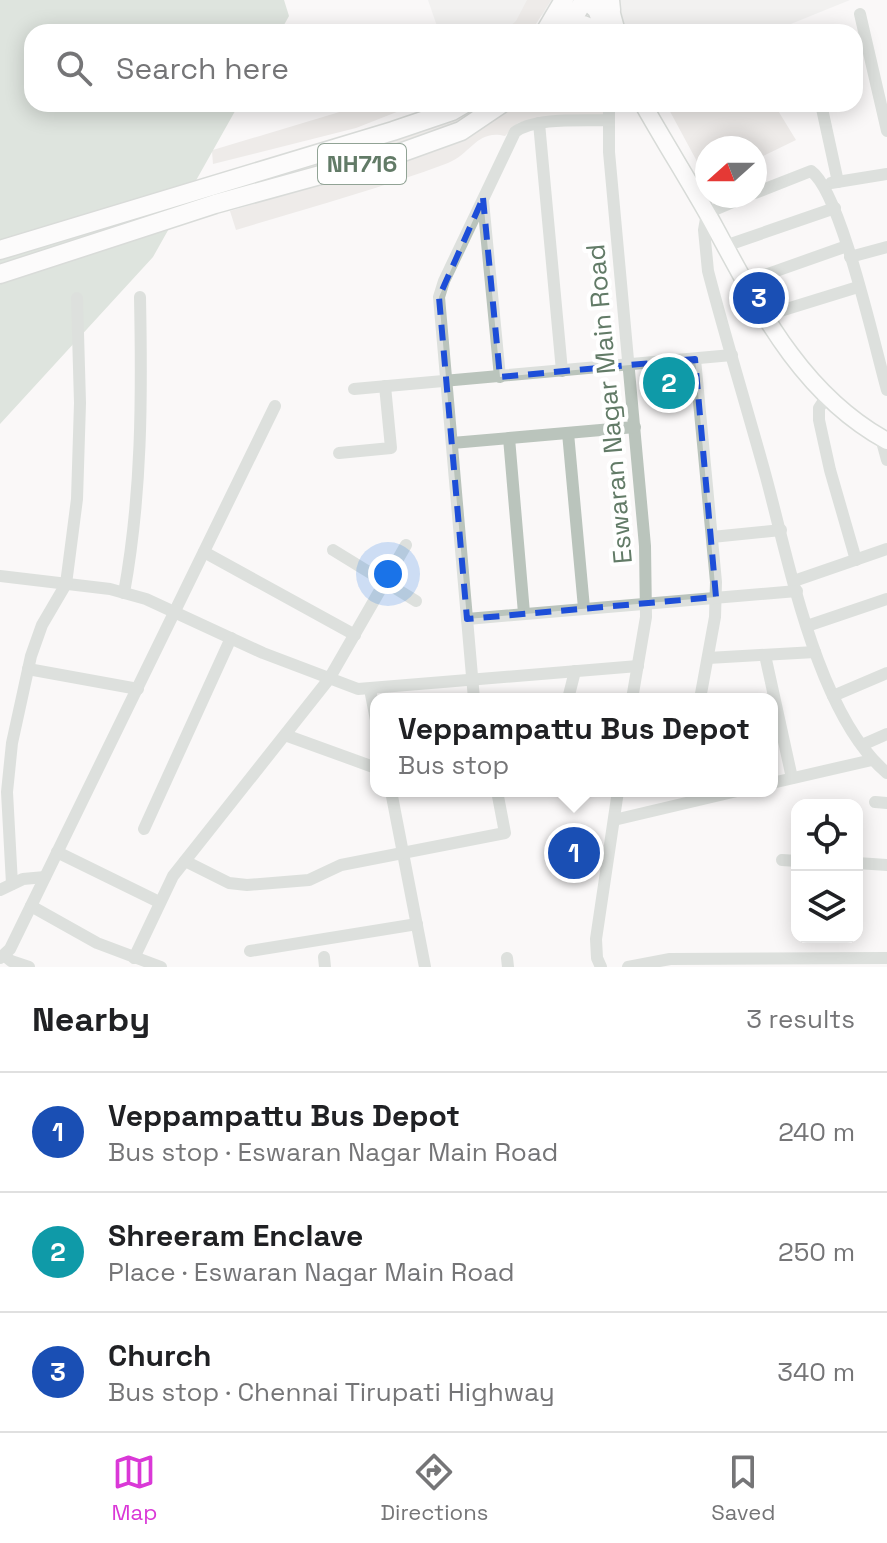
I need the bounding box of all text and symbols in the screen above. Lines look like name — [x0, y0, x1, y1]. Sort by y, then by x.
search box — [24, 24, 863, 112]
icon: search — [52, 46, 96, 90]
text: Search here — [116, 49, 289, 88]
north arrow — [695, 136, 767, 208]
road number: NH716 — [318, 144, 406, 184]
street label: Eswaran Nagar Main Road — [578, 243, 640, 565]
pin: 3 — [733, 268, 785, 328]
pin: 2 — [643, 353, 695, 413]
your location — [368, 554, 408, 594]
popup — [370, 693, 778, 797]
text: Veppampattu Bus Depot — [398, 709, 750, 748]
text: Bus stop — [398, 748, 509, 782]
map controls — [791, 799, 863, 943]
button: locate — [791, 799, 863, 871]
pin: 1 — [548, 823, 600, 883]
button: layers — [791, 871, 863, 943]
text: Nearby — [32, 998, 150, 1041]
text: 3 results — [746, 1002, 855, 1036]
text: Veppampattu Bus Depot — [108, 1096, 460, 1135]
text: 1 — [52, 1115, 64, 1149]
text: 240 m — [778, 1115, 855, 1149]
text: Bus stop · Eswaran Nagar Main Road — [108, 1135, 558, 1169]
text: Shreeram Enclave — [108, 1216, 363, 1255]
text: 2 — [50, 1235, 66, 1269]
text: 250 m — [778, 1235, 855, 1269]
text: Place · Eswaran Nagar Main Road — [108, 1255, 515, 1289]
text: Church — [108, 1336, 211, 1375]
text: 3 — [50, 1355, 66, 1389]
text: 340 m — [777, 1355, 855, 1389]
text: Bus stop · Chennai Tirupati Highway — [108, 1375, 555, 1409]
tab: Map — [112, 1450, 157, 1526]
tab: Directions — [380, 1450, 488, 1526]
tab: Saved — [711, 1450, 775, 1526]

